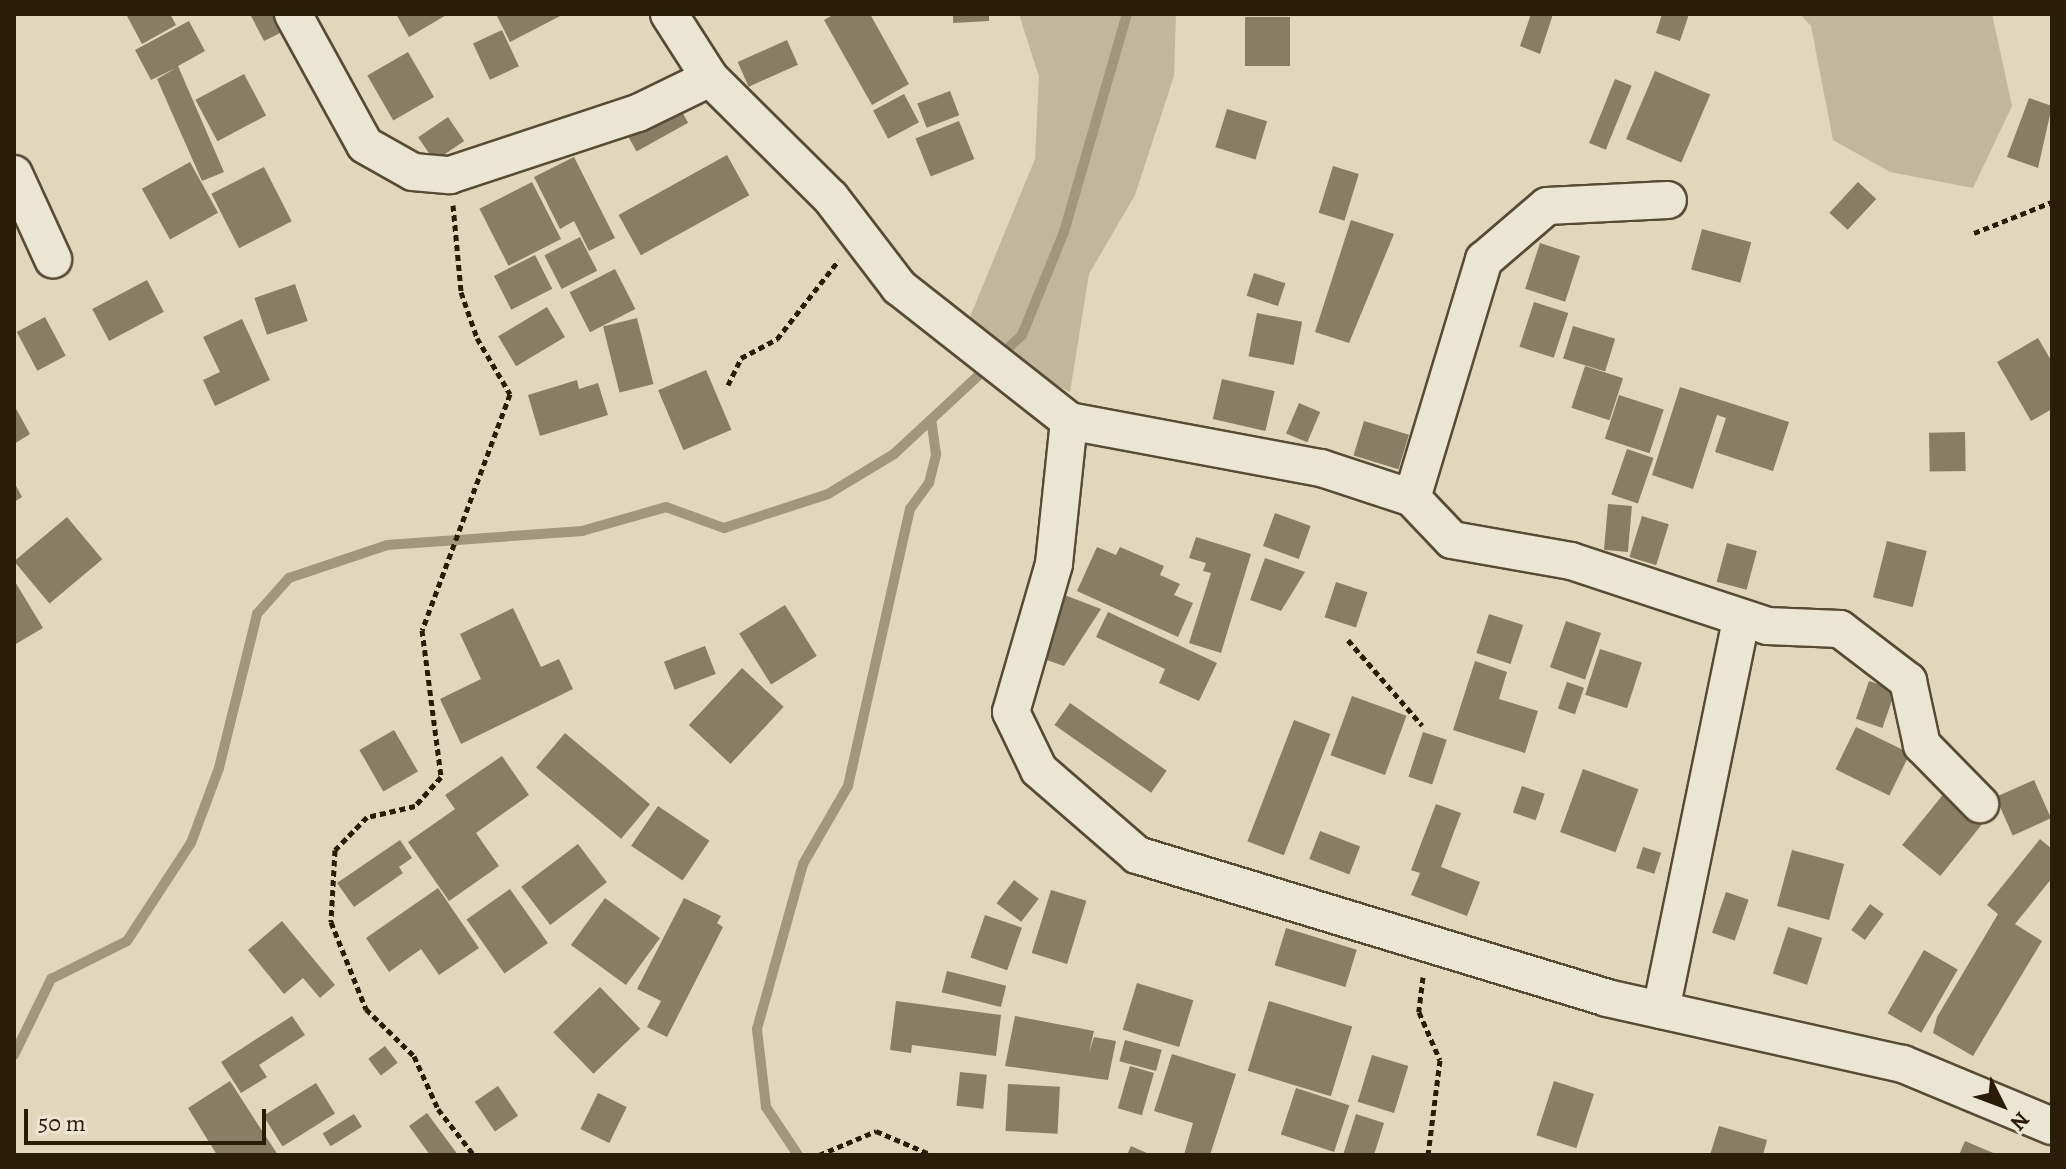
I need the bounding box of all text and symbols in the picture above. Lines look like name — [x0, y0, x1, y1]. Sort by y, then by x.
north arrow — [1962, 1065, 2042, 1145]
scale bar — [28, 1093, 270, 1143]
text: N — [2003, 1105, 2036, 1137]
text: 50 m — [38, 1107, 86, 1139]

